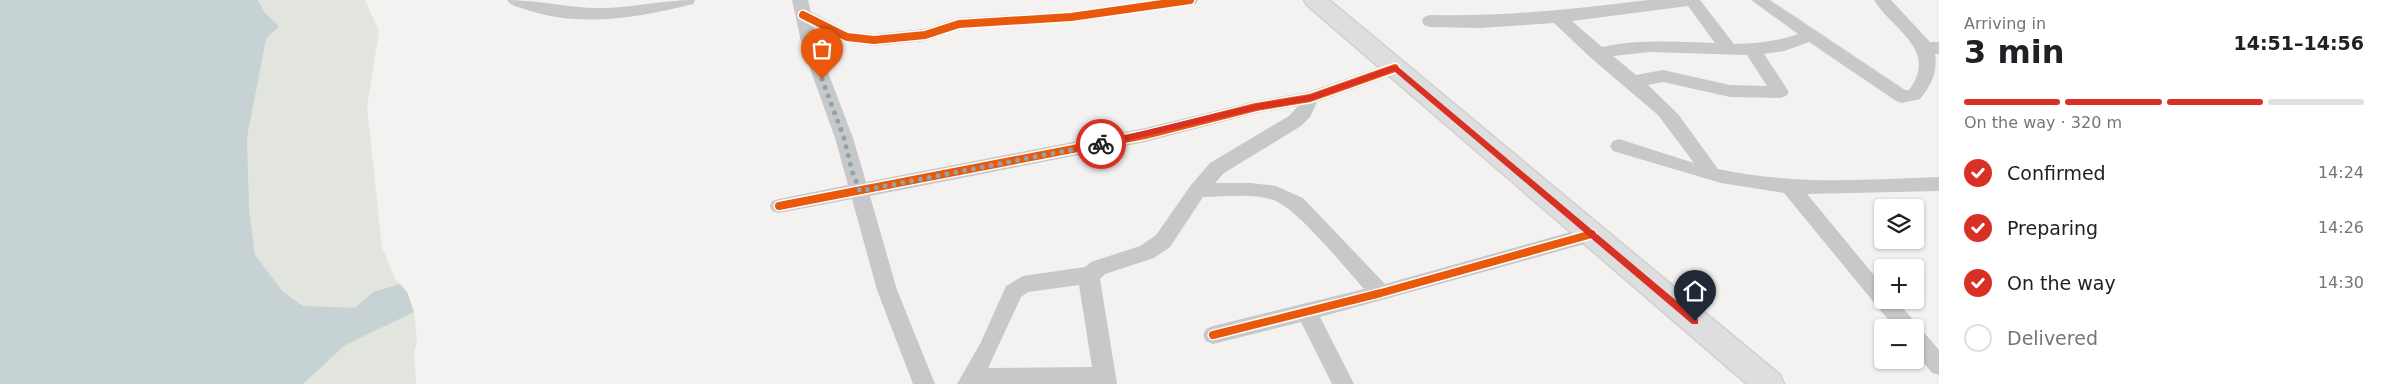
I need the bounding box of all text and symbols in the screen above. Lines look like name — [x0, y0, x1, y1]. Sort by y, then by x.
text: Arriving in — [1964, 14, 2046, 33]
pin — [801, 28, 843, 79]
text: 14:51–14:56 — [2234, 32, 2364, 54]
text: 3 min — [1964, 33, 2065, 71]
icon: bag — [808, 35, 836, 63]
text: On the way · 320 m — [1964, 113, 2122, 132]
courier — [1076, 119, 1126, 169]
icon: bike — [1087, 130, 1115, 158]
icon: check — [1964, 159, 1992, 187]
text: Confirmed — [2007, 162, 2106, 184]
text: 14:24 — [2318, 163, 2364, 182]
map controls — [1874, 199, 1924, 369]
button: layers — [1874, 199, 1924, 249]
icon: check — [1964, 214, 1992, 242]
text: Preparing — [2007, 217, 2098, 239]
text: 14:26 — [2318, 218, 2364, 237]
button: + — [1874, 259, 1924, 309]
icon: check — [1964, 269, 1992, 297]
pin — [1674, 270, 1716, 321]
text: On the way — [2007, 272, 2116, 294]
text: 14:30 — [2318, 273, 2364, 292]
icon: home — [1681, 277, 1709, 305]
button: − — [1874, 319, 1924, 369]
text: Delivered — [2007, 327, 2098, 349]

